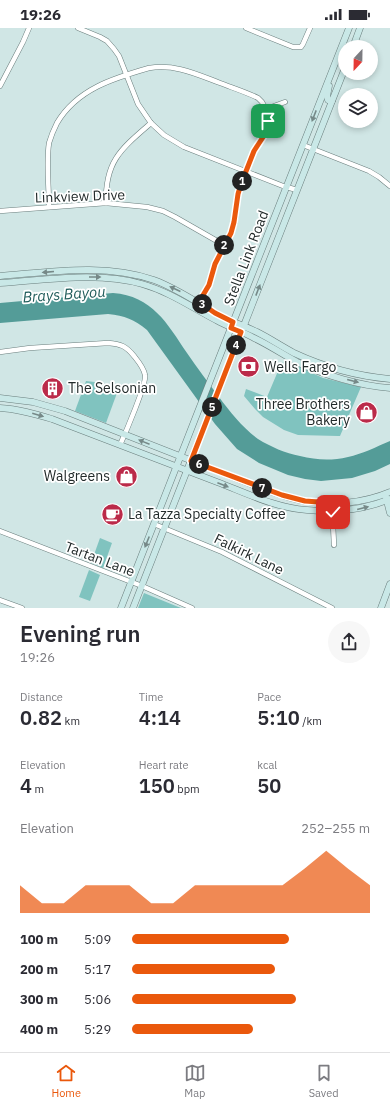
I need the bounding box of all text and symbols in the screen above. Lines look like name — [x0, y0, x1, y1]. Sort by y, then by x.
text: 19:26 — [20, 5, 61, 24]
north arrow — [338, 40, 378, 80]
map controls — [338, 40, 378, 128]
button: layers — [338, 88, 378, 128]
pin — [251, 104, 285, 138]
icon: arrive — [257, 110, 279, 132]
one-way arrow — [310, 111, 316, 123]
pin: 1 — [232, 171, 252, 191]
text: 1 — [239, 174, 245, 188]
street label: Linkview Drive — [35, 185, 126, 207]
street label: Stella Link Road — [220, 208, 272, 308]
pin: 2 — [214, 235, 234, 255]
text: 2 — [221, 238, 227, 252]
one-way arrow — [42, 269, 54, 275]
one-way arrow — [89, 274, 102, 280]
water label: Brays Bayou — [22, 282, 106, 306]
one-way arrow — [255, 284, 261, 296]
one-way arrow — [169, 286, 181, 292]
pin: 3 — [192, 294, 212, 314]
text: 3 — [199, 297, 205, 311]
pin: 4 — [226, 335, 246, 355]
text: 4 — [233, 338, 239, 352]
bank icon: Wells Fargo — [236, 354, 262, 380]
place label: Wells Fargo — [264, 358, 336, 376]
building icon: The Selsonian — [40, 375, 66, 401]
place label: The Selsonian — [68, 379, 156, 397]
one-way arrow — [347, 379, 360, 385]
place label: Three Brothers Bakery — [256, 395, 350, 429]
pin: 5 — [202, 397, 222, 417]
shop icon: Three Brothers Bakery — [353, 399, 379, 425]
text: 5 — [209, 400, 215, 414]
one-way arrow — [33, 412, 45, 418]
one-way arrow — [138, 439, 150, 445]
pin: 6 — [189, 454, 209, 474]
text: 6 — [196, 457, 202, 471]
shop icon: Walgreens — [113, 463, 139, 489]
place label: Walgreens — [44, 467, 110, 485]
pin: 7 — [252, 478, 272, 498]
text: 7 — [259, 481, 265, 495]
one-way arrow — [218, 482, 230, 488]
pin — [316, 495, 350, 529]
cafe icon: La Tazza Specialty Coffee — [99, 501, 125, 527]
icon: check — [322, 501, 344, 523]
one-way arrow — [357, 504, 369, 510]
place label: La Tazza Specialty Coffee — [128, 505, 286, 523]
street label: Falkirk Lane — [211, 529, 287, 579]
street label: Tartan Lane — [62, 537, 138, 581]
one-way arrow — [144, 537, 150, 548]
text: Evening run — [20, 619, 140, 648]
button: share — [328, 621, 370, 663]
text: 19:26 — [20, 649, 55, 666]
text: Distance — [20, 690, 63, 704]
text: Time — [139, 690, 163, 704]
text: Pace — [257, 690, 281, 704]
text: 0.82 — [20, 704, 62, 731]
text: 4:14 — [139, 704, 181, 731]
text: 5:10 — [257, 704, 300, 731]
text: km — [62, 714, 80, 728]
text: /km — [300, 714, 322, 728]
text: Elevation — [20, 758, 66, 772]
text: Heart rate — [139, 758, 189, 772]
text: kcal — [257, 758, 277, 772]
text: 4 — [20, 772, 32, 799]
text: 150 — [139, 772, 175, 799]
text: 50 — [257, 772, 281, 799]
text: m — [32, 782, 44, 796]
text: bpm — [175, 782, 200, 796]
text: Elevation — [20, 820, 74, 837]
text: 252–255 m — [301, 820, 370, 837]
text: 100 m — [20, 931, 58, 948]
text: 5:09 — [84, 931, 111, 948]
text: 200 m — [20, 961, 58, 978]
text: 5:17 — [84, 961, 111, 978]
text: 300 m — [20, 991, 58, 1008]
text: 5:06 — [84, 991, 111, 1008]
text: 400 m — [20, 1021, 58, 1038]
text: 5:29 — [84, 1021, 111, 1038]
tab: Home — [51, 1062, 81, 1100]
tab: Map — [184, 1062, 206, 1100]
tab: Saved — [309, 1062, 339, 1100]

